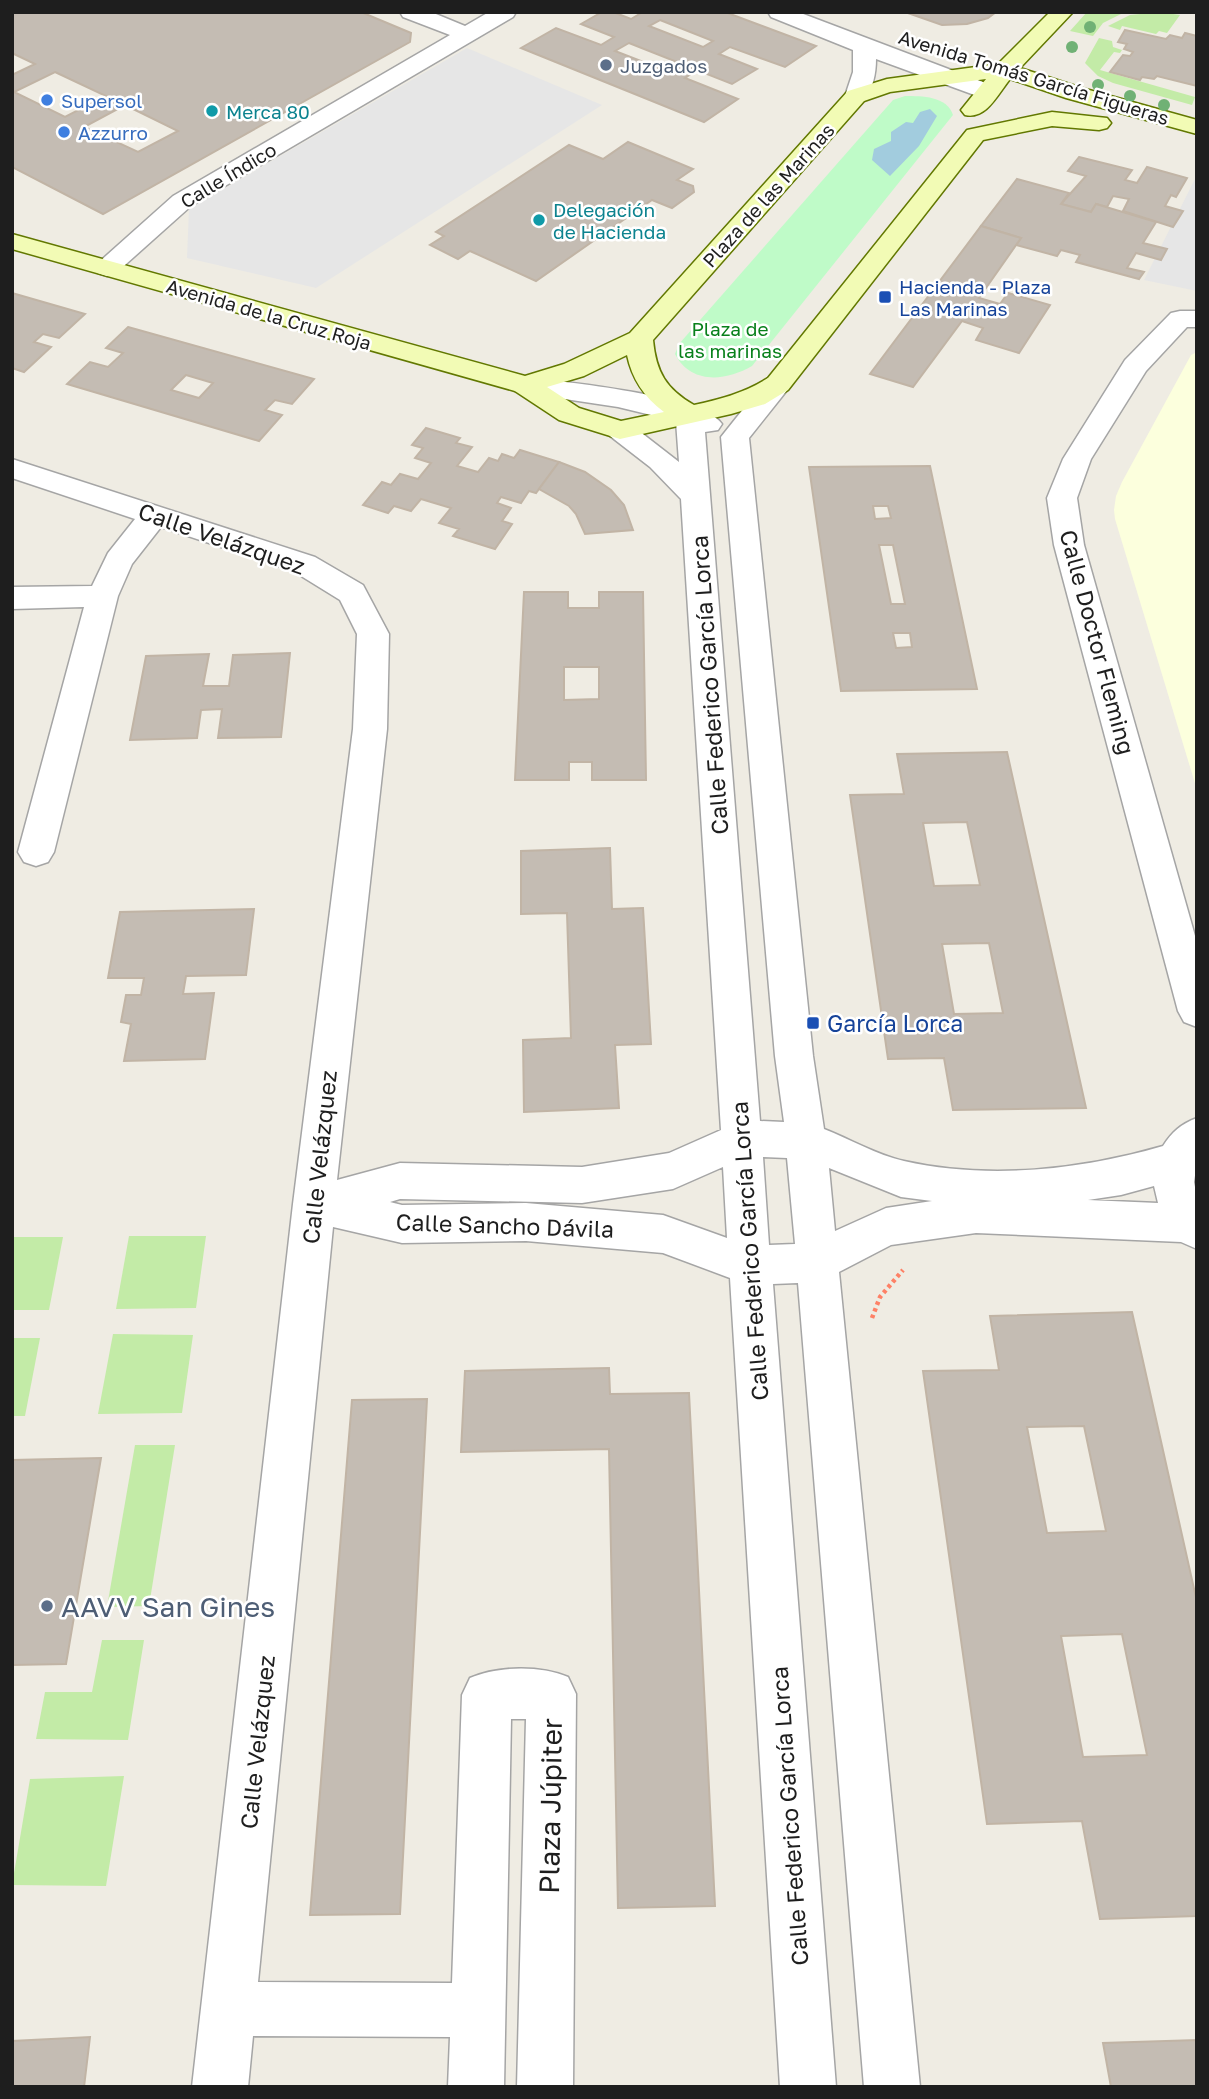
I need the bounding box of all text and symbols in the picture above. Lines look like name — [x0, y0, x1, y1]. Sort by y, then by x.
street label: Avenida Tomás García Figueras — [896, 25, 1172, 129]
place label: Juzgados — [620, 54, 707, 77]
marker: Juzgados — [598, 57, 614, 73]
place label: Supersol — [61, 89, 142, 112]
marker: Supersol — [39, 92, 55, 108]
place label: Merca 80 — [226, 100, 310, 123]
marker: Merca 80 — [204, 103, 220, 119]
street label: Plaza de las Marinas — [697, 118, 839, 272]
place label: Azzurro — [78, 121, 148, 144]
marker: Azzurro — [56, 124, 72, 140]
street label: Calle Índico — [176, 137, 280, 213]
place label: Delegación de Hacienda — [553, 198, 666, 243]
marker: Delegación de Hacienda — [531, 212, 547, 228]
street label: Avenida de la Cruz Roja — [164, 274, 374, 354]
place label: Hacienda - Plaza Las Marinas — [899, 275, 1051, 320]
marker: Hacienda - Plaza Las Marinas — [877, 289, 893, 305]
park label: Plaza de las marinas — [678, 317, 782, 362]
street label: Calle Velázquez — [135, 496, 309, 580]
street label: Calle Doctor Fleming — [1055, 527, 1141, 757]
street label: Calle Federico García Lorca — [685, 534, 733, 836]
place label: García Lorca — [827, 1009, 963, 1037]
marker: García Lorca — [805, 1015, 821, 1031]
street label: Calle Velázquez — [296, 1069, 342, 1245]
street label: Calle Federico García Lorca — [725, 1100, 773, 1402]
street label: Calle Sancho Dávila — [395, 1207, 615, 1243]
place label: AAVV San Gines — [61, 1590, 275, 1623]
marker: AAVV San Gines — [39, 1598, 55, 1614]
street label: Calle Velázquez — [234, 1654, 280, 1830]
street label: Calle Federico García Lorca — [765, 1665, 813, 1967]
street label: Plaza Júpiter — [532, 1718, 568, 1894]

